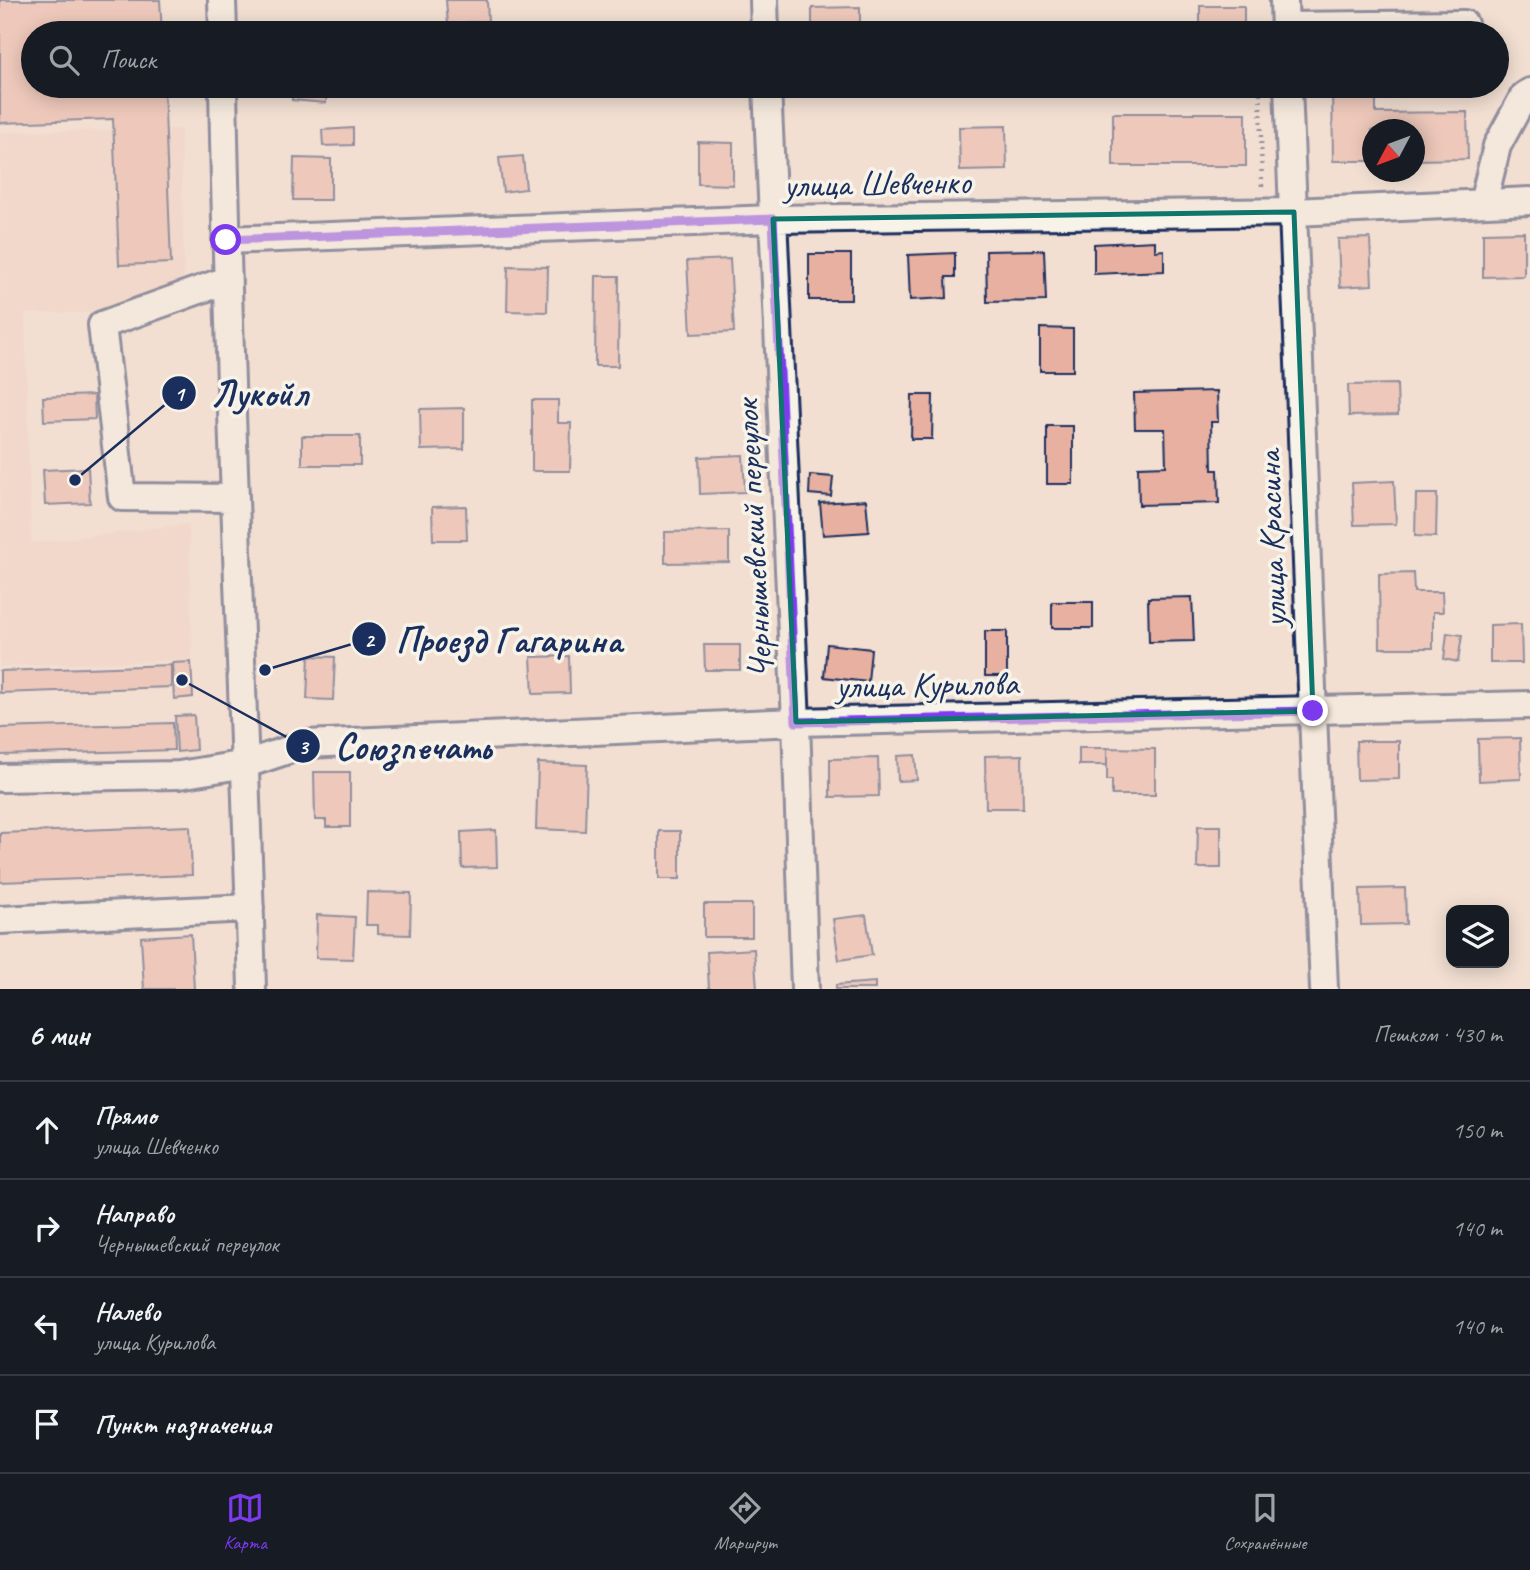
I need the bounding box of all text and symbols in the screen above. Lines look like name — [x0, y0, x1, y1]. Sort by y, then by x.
search box — [21, 21, 1509, 98]
icon: search — [45, 41, 83, 79]
text: Поиск — [101, 43, 156, 76]
north arrow — [1362, 119, 1425, 182]
street label: улица Шевченко — [781, 159, 973, 208]
route start — [210, 224, 241, 255]
callout: Лукойл — [161, 364, 321, 422]
text: Лукойл — [211, 370, 310, 417]
text: 1 — [174, 381, 186, 407]
street label: Чернышевский переулок — [724, 395, 783, 680]
street label: улица Красина — [1246, 447, 1297, 631]
callout: Проезд Гагарина — [352, 610, 631, 668]
text: Проезд Гагарина — [396, 616, 625, 663]
text: 2 — [364, 627, 376, 653]
street label: улица Курилова — [833, 660, 1021, 709]
route end — [1297, 695, 1328, 726]
callout: Союзпечать — [286, 717, 504, 775]
text: Союзпечать — [335, 723, 493, 771]
text: 3 — [298, 734, 310, 760]
map controls — [1446, 905, 1509, 968]
button: layers — [1446, 905, 1509, 968]
text: 6 мин — [28, 1016, 90, 1054]
text: Пешком · 430 m — [1374, 1020, 1502, 1049]
text: Прямо — [95, 1099, 157, 1132]
icon: ahead — [28, 1111, 66, 1149]
text: 150 m — [1453, 1116, 1502, 1145]
text: улица Шевченко — [95, 1132, 218, 1161]
text: Направо — [95, 1197, 174, 1230]
icon: right — [28, 1209, 66, 1247]
text: 140 m — [1453, 1214, 1502, 1243]
text: Чернышевский переулок — [95, 1230, 278, 1259]
text: Налево — [95, 1295, 161, 1328]
icon: left — [28, 1307, 66, 1345]
text: 140 m — [1453, 1312, 1502, 1341]
text: улица Курилова — [95, 1328, 215, 1357]
icon: arrive — [28, 1405, 66, 1443]
text: Пункт назначения — [95, 1408, 271, 1441]
tab: Карта — [224, 1489, 267, 1555]
tab: Маршрут — [714, 1489, 777, 1555]
tab: Сохранённые — [1224, 1489, 1306, 1555]

